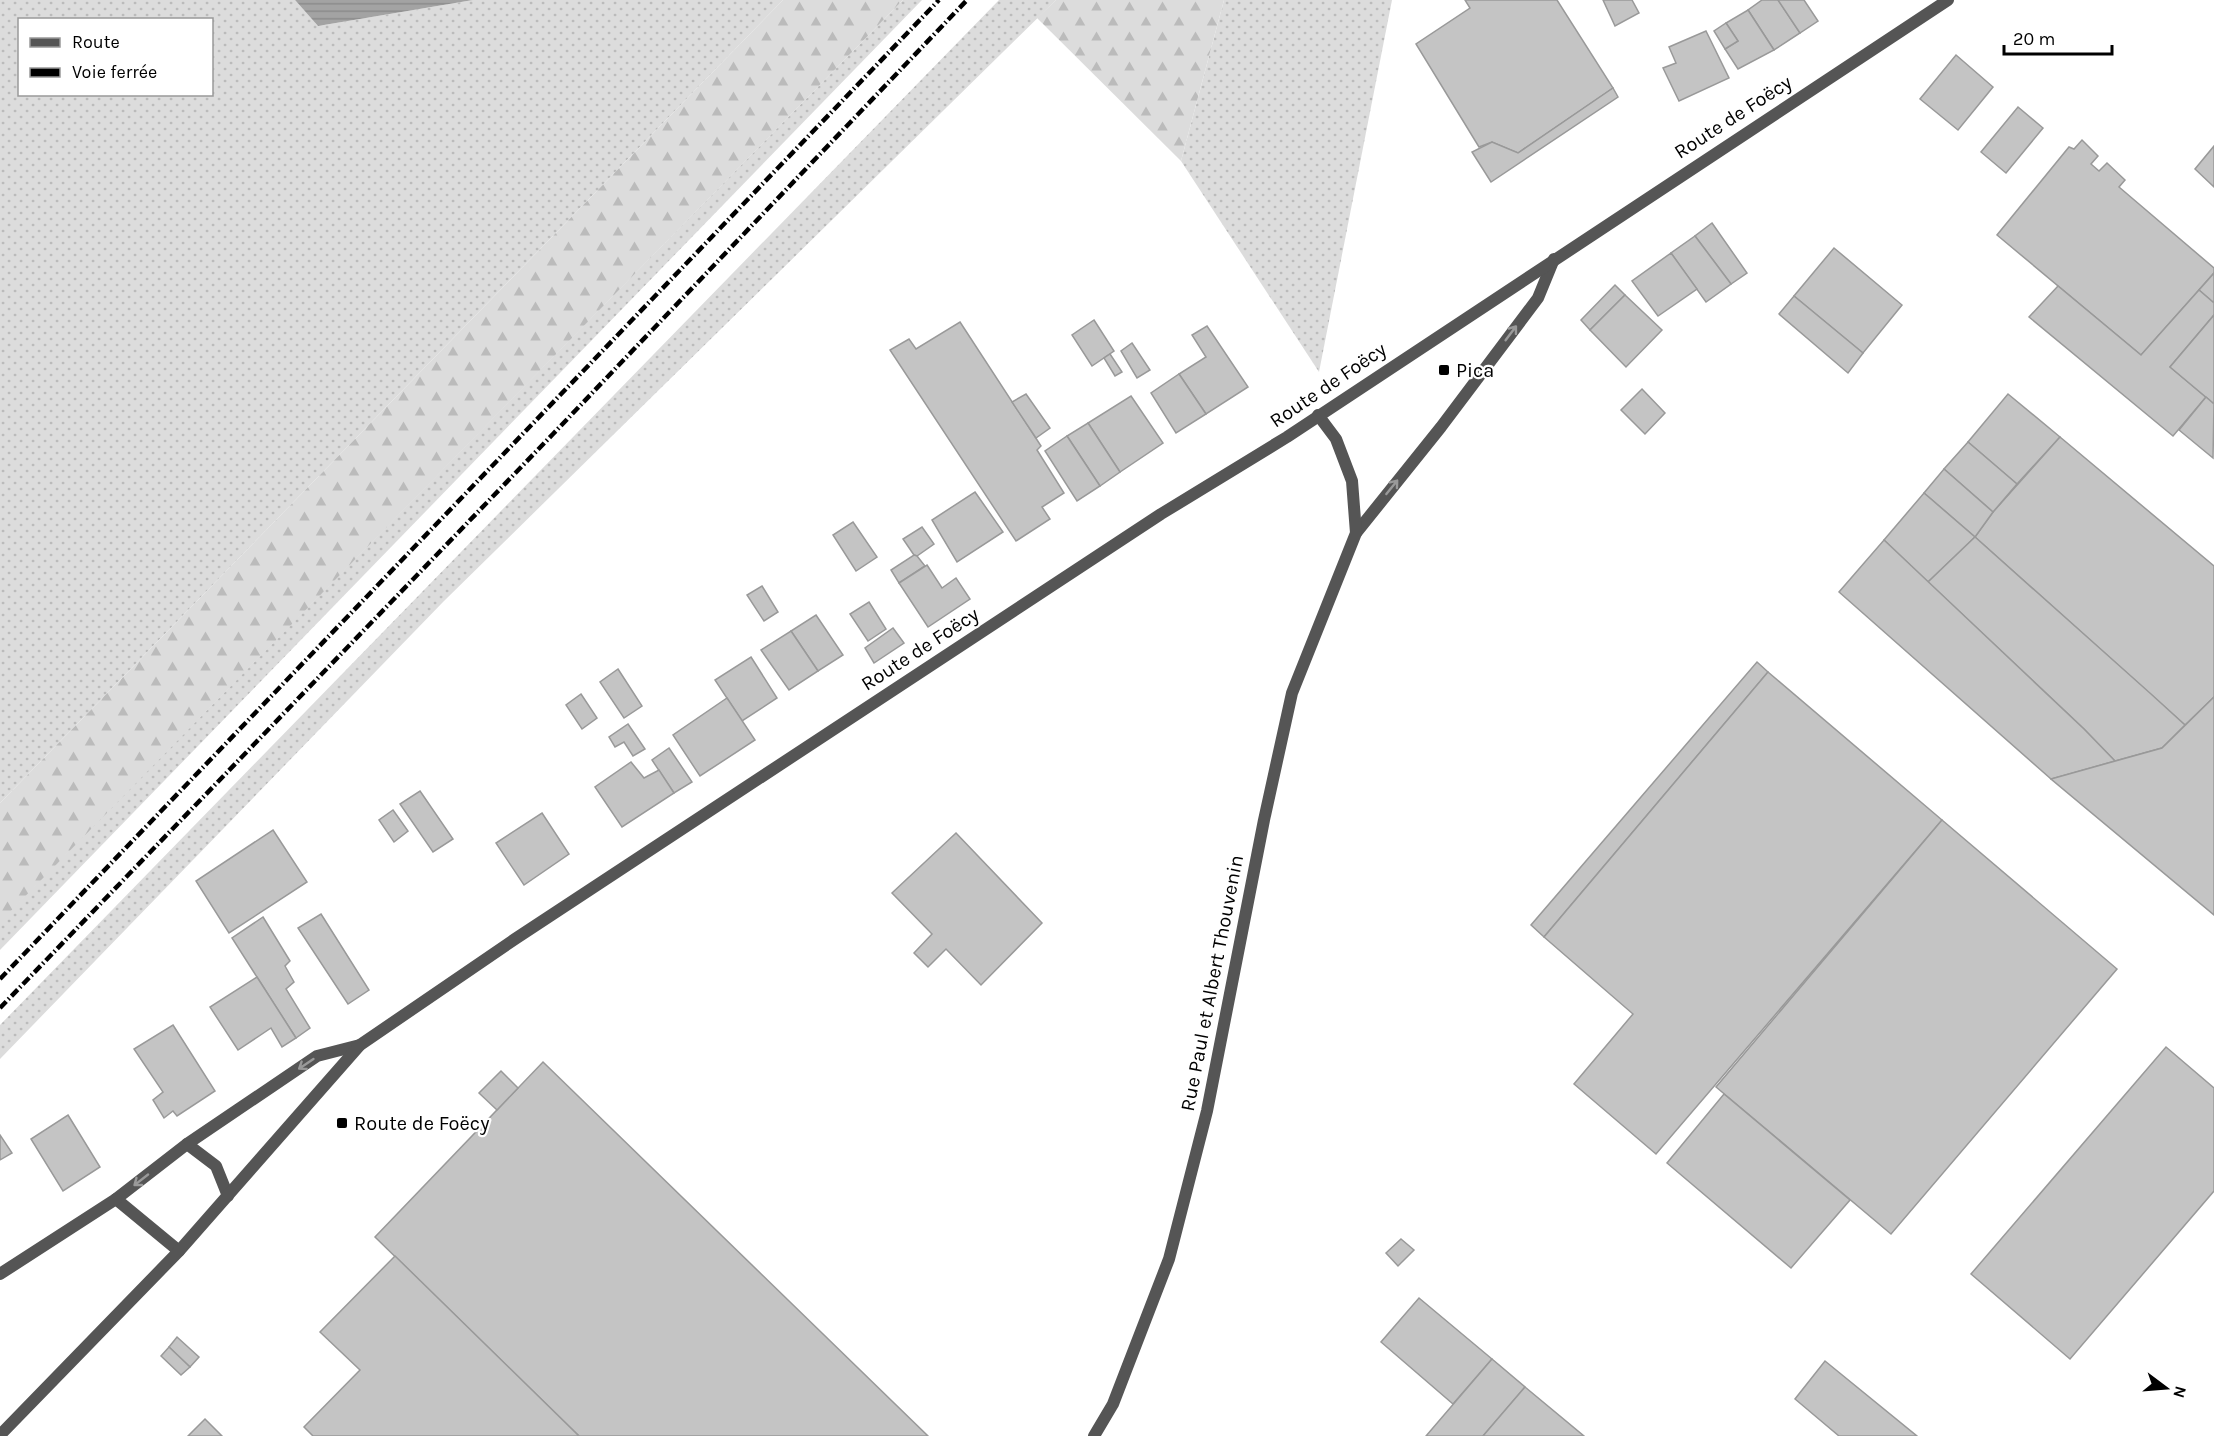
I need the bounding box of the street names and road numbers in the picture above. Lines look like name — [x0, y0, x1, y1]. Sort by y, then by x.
street label: Route de Foëcy — [1670, 70, 1796, 164]
street label: Route de Foëcy — [1265, 338, 1391, 432]
street label: Route de Foëcy — [857, 602, 983, 696]
street label: Rue Paul et Albert Thouvenin — [1176, 853, 1248, 1113]

